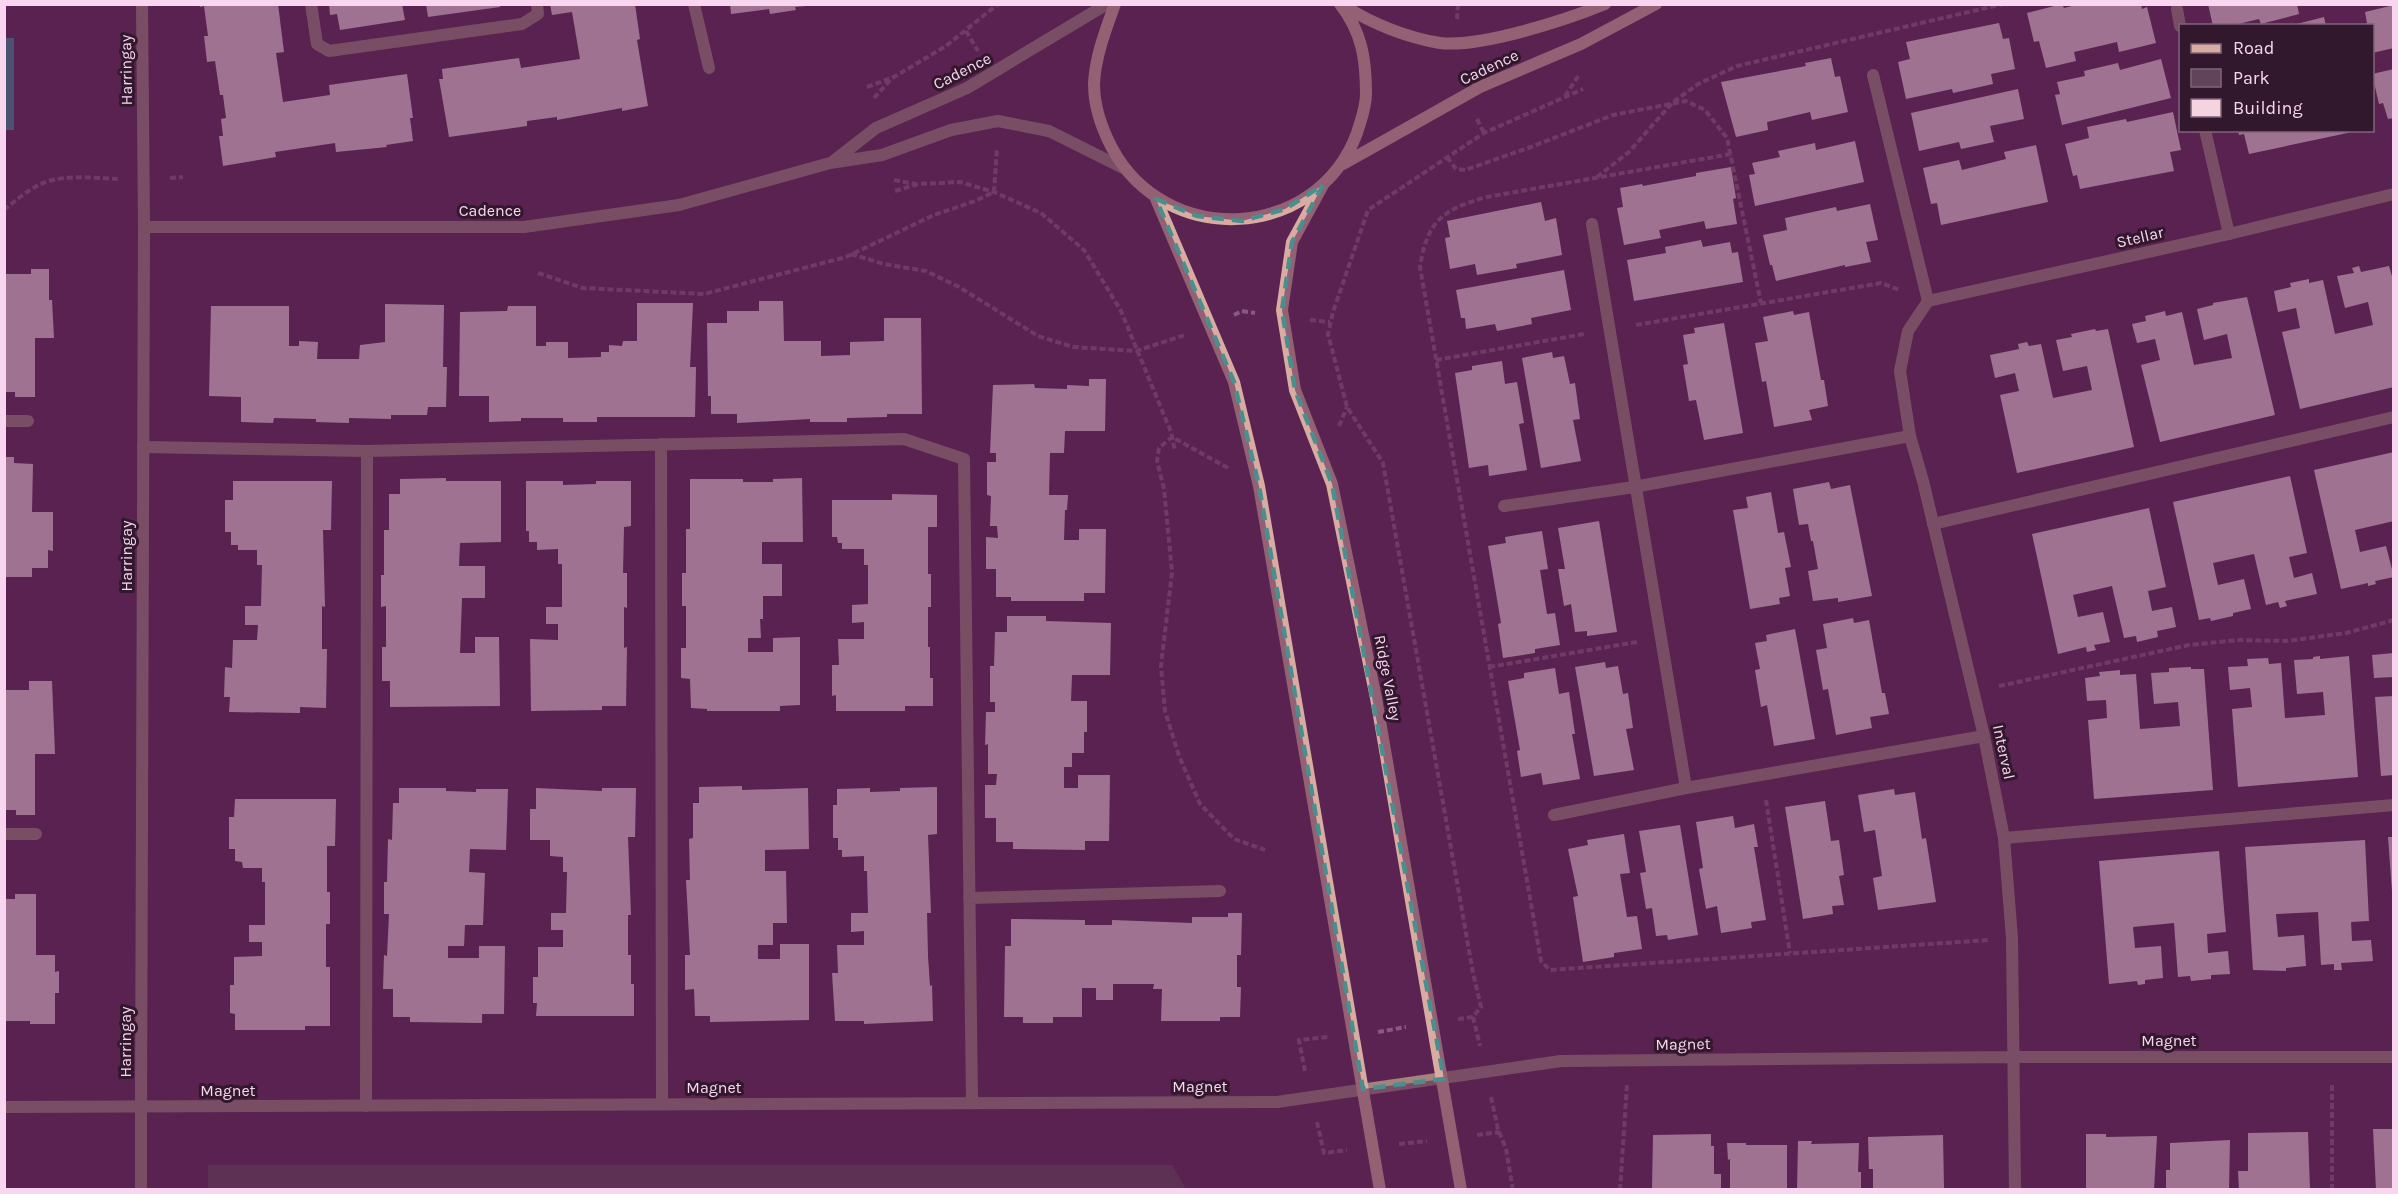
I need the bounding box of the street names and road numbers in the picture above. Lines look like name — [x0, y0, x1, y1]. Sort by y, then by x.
street label: Harringay — [116, 34, 136, 106]
street label: Cadence — [1457, 45, 1521, 89]
street label: Cadence — [930, 48, 994, 94]
street label: Cadence — [459, 201, 521, 220]
street label: Stellar — [2115, 222, 2165, 252]
street label: Harringay — [117, 520, 136, 591]
street label: Ridge Valley — [1370, 633, 1406, 723]
street label: Interval — [1989, 723, 2019, 781]
street label: Harringay — [116, 1006, 135, 1077]
street label: Magnet — [2141, 1031, 2197, 1050]
street label: Magnet — [1655, 1034, 1711, 1054]
street label: Magnet — [1172, 1077, 1228, 1096]
street label: Magnet — [686, 1078, 742, 1097]
street label: Magnet — [200, 1081, 256, 1100]

